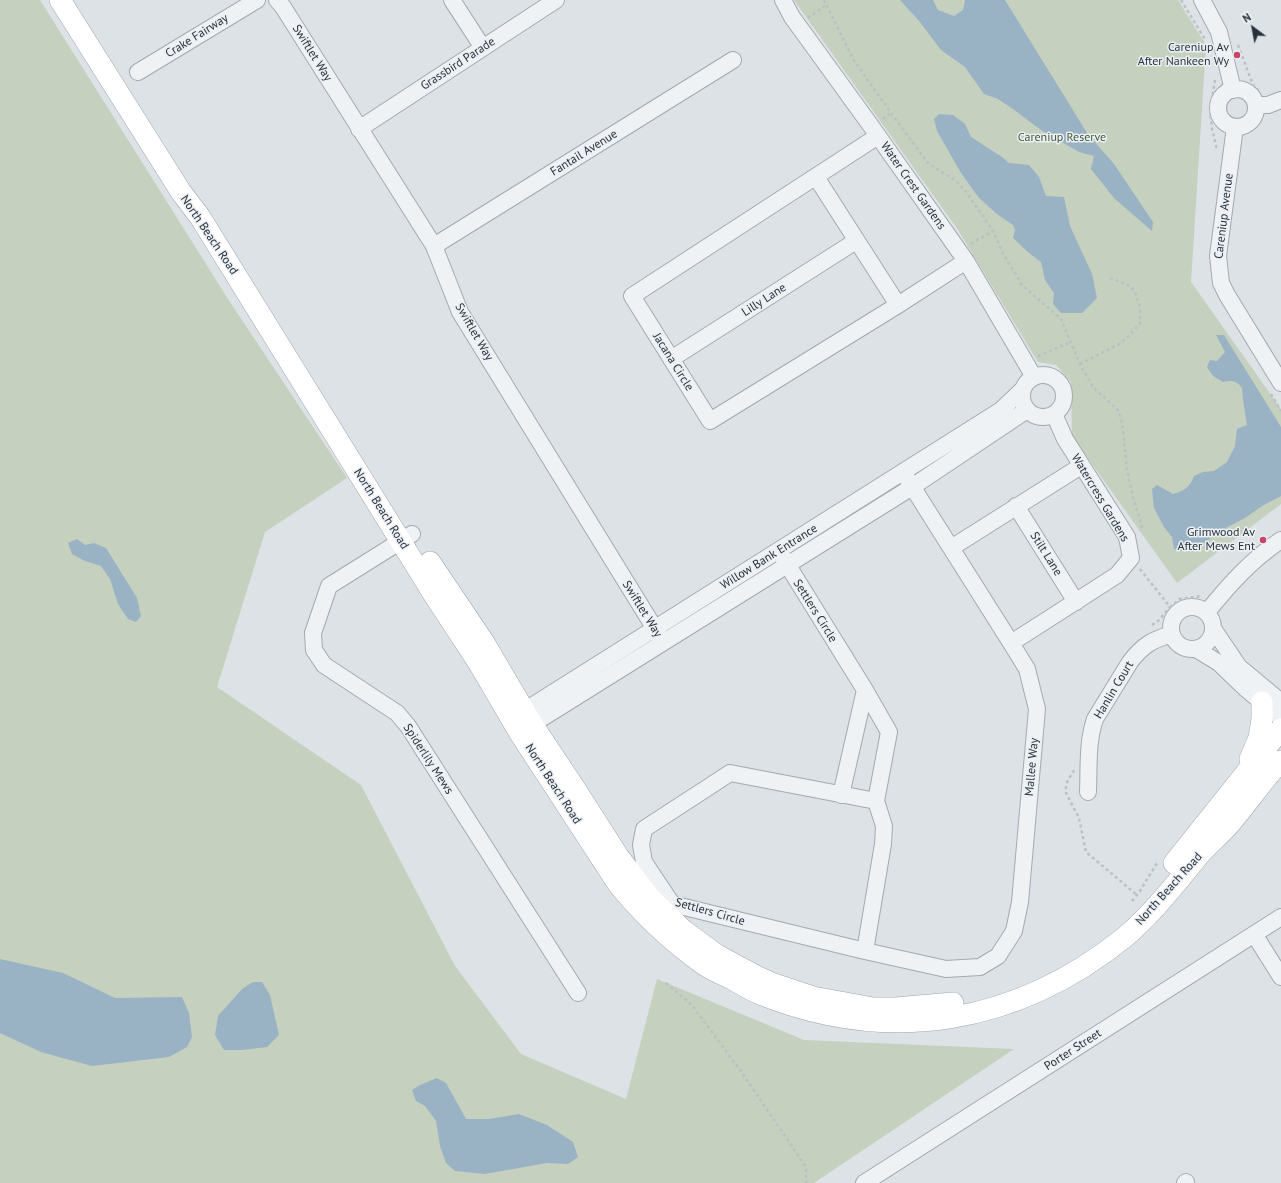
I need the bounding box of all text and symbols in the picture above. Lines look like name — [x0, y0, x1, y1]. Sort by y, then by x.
north arrow — [1233, 8, 1273, 48]
text: N — [1240, 10, 1253, 26]
street label: Crake Fairway — [163, 11, 231, 61]
street label: Swiftlet Way — [289, 22, 335, 84]
street label: Grassbird Parade — [418, 35, 498, 93]
place label: Careniup Av After Nankeen Wy — [1138, 41, 1229, 69]
marker: Careniup Av After Nankeen Wy — [1232, 50, 1242, 60]
street label: Fantail Avenue — [548, 127, 620, 179]
park label: Careniup Reserve — [1018, 131, 1106, 145]
street label: Water Crest Gardens — [877, 140, 949, 232]
street label: Careniup Avenue — [1212, 172, 1236, 260]
street label: North Beach Road — [177, 193, 241, 277]
street label: Lilly Lane — [739, 280, 789, 320]
street label: Swiftlet Way — [452, 301, 496, 363]
street label: Jacana Circle — [649, 330, 697, 394]
street label: Watercress Gardens — [1068, 451, 1132, 545]
street label: North Beach Road — [350, 466, 412, 552]
street label: Willow Bank Entrance — [718, 521, 820, 593]
place label: Grimwood Av After Mews Ent — [1177, 526, 1255, 554]
street label: Stilt Lane — [1027, 529, 1065, 579]
marker: Grimwood Av After Mews Ent — [1258, 535, 1268, 545]
street label: Settlers Circle — [790, 577, 840, 645]
street label: Swiftlet Way — [619, 578, 665, 640]
street label: Hanlin Court — [1091, 658, 1137, 722]
street label: Spiderlily Mews — [400, 721, 456, 797]
street label: Mallee Way — [1022, 737, 1042, 797]
street label: North Beach Road — [522, 741, 584, 827]
street label: North Beach Road — [1133, 850, 1205, 928]
street label: Settlers Circle — [674, 895, 746, 929]
street label: Porter Street — [1042, 1026, 1104, 1074]

